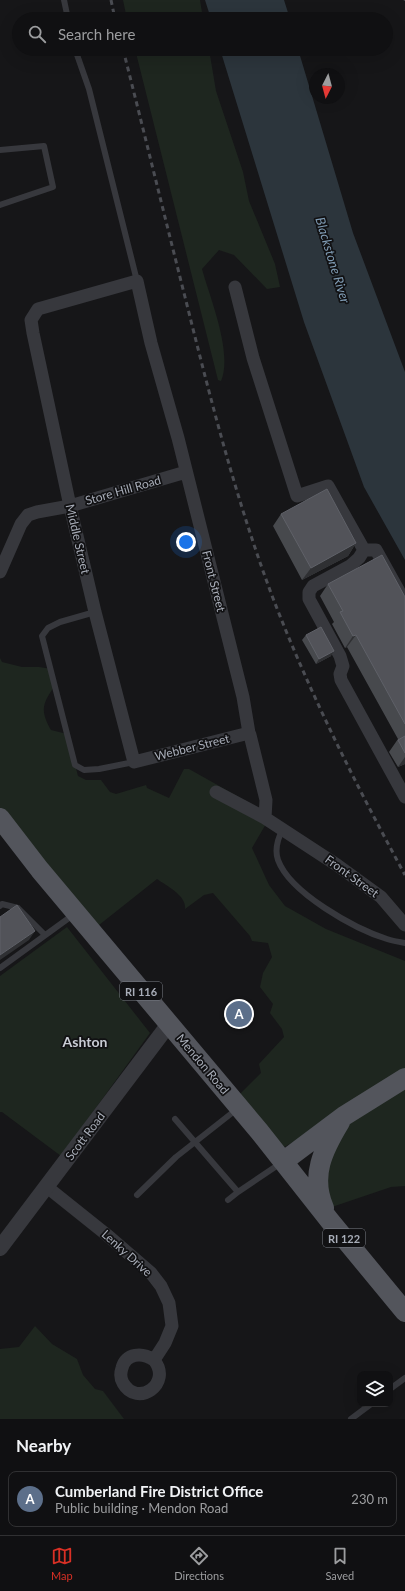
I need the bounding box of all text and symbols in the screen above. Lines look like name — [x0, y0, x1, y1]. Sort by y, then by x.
search box — [12, 12, 393, 56]
icon: search — [26, 23, 48, 45]
text: Search here — [58, 25, 135, 43]
north arrow — [309, 68, 345, 104]
water label: Blackstone River — [312, 215, 354, 305]
street label: Store Hill Road — [83, 472, 163, 508]
street label: Middle Street — [63, 503, 93, 576]
your location — [176, 532, 196, 552]
street label: Front Street — [199, 549, 229, 614]
street label: Webber Street — [153, 730, 232, 764]
street label: Front Street — [322, 851, 382, 901]
road number: RI 116 — [120, 982, 162, 1000]
pin: A — [226, 999, 252, 1029]
street label: Mendon Road — [174, 1031, 232, 1097]
district label: Ashton — [62, 1033, 107, 1050]
street label: Scott Road — [62, 1109, 108, 1163]
street label: Lenky Drive — [99, 1227, 155, 1279]
road number: RI 122 — [323, 1229, 365, 1247]
map controls — [357, 1371, 393, 1407]
button: layers — [357, 1371, 393, 1407]
text: Nearby — [16, 1435, 71, 1456]
text: Cumberland Fire District Office — [55, 1482, 263, 1500]
text: A — [25, 1491, 35, 1507]
text: 230 m — [351, 1491, 388, 1507]
text: Public building · Mendon Road — [55, 1500, 228, 1516]
tab: Map — [51, 1545, 73, 1582]
tab: Directions — [174, 1545, 224, 1582]
tab: Saved — [325, 1545, 354, 1582]

